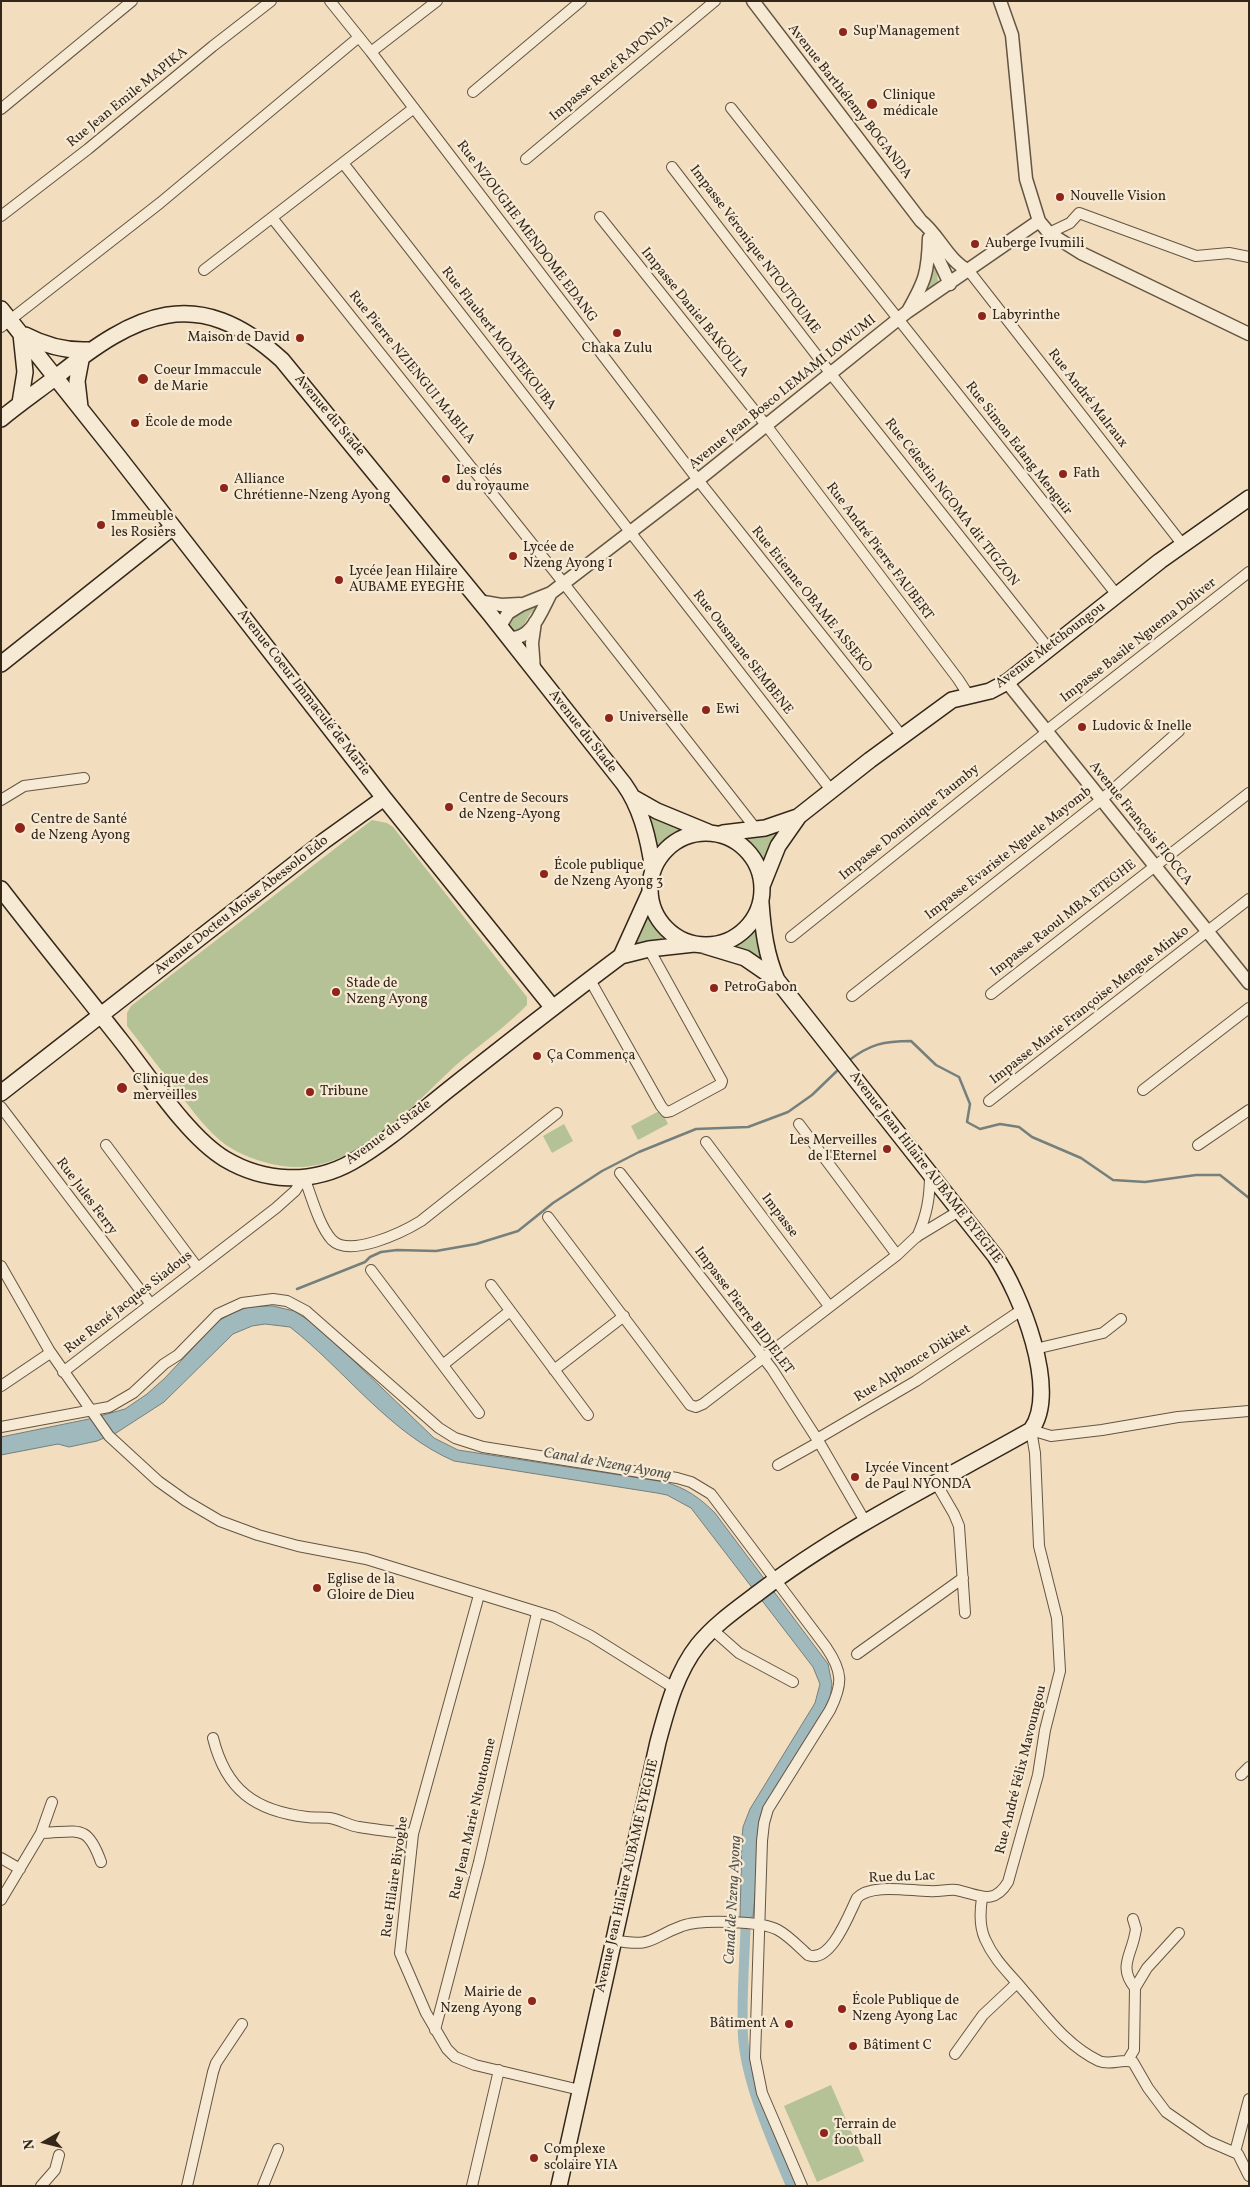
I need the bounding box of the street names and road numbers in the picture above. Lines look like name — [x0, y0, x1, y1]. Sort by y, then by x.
street label: Impasse René RAPONDA — [547, 13, 677, 125]
street label: Avenue Barthélemy BOGANDA — [783, 21, 915, 183]
street label: Rue Jean Emile MAPIKA — [64, 44, 192, 152]
street label: Rue NZOUGHE MENDOME EDANG — [452, 138, 600, 326]
street label: Impasse Véronique NTOUTOUME — [685, 162, 823, 338]
street label: Impasse Daniel BAKOULA — [637, 245, 751, 381]
street label: Rue Flaubert MOATEKOUBA — [437, 264, 559, 414]
street label: Rue Pierre NZIENGUI MABILA — [344, 288, 478, 448]
street label: Avenue Jean Bosco LEMAMI LOWUMI — [686, 312, 880, 474]
street label: Rue André Malraux — [1043, 346, 1131, 452]
street label: Avenue du Stade — [290, 372, 368, 460]
street label: Rue Simon Edang Menguir — [961, 379, 1075, 519]
street label: Rue Célestin NGOMA dit TIGZON — [880, 416, 1022, 590]
street label: Rue André Pierre FAUBERT — [822, 480, 936, 624]
street label: Rue Etienne OBAME ASSEKO — [747, 524, 875, 676]
street label: Impasse Basile Nguema Doliver — [1058, 575, 1220, 707]
street label: Rue Ousmane SEMBENE — [688, 587, 796, 719]
street label: Avenue Metchoungou — [993, 599, 1109, 693]
street label: Avenue Coeur Immaculé de Marie — [233, 606, 373, 780]
street label: Avenue du Stade — [544, 687, 620, 777]
street label: Avenue François FIOCCA — [1085, 759, 1195, 889]
street label: Impasse Dominique Taumby — [837, 761, 983, 885]
street label: Impasse Evariste Nguele Mayomb — [922, 784, 1096, 924]
street label: Avenue Docteu Moise Abessolo Edo — [152, 833, 332, 979]
street label: Impasse Raoul MBA ETEGHE — [988, 857, 1140, 981]
street label: Impasse Marie Françoise Mengue Minko — [987, 923, 1193, 1089]
street label: Avenue Jean Hilaire AUBAME EYEGHE — [845, 1069, 1005, 1267]
street label: Avenue du Stade — [343, 1096, 435, 1170]
street label: Rue Jules Ferry — [52, 1155, 120, 1239]
street label: Impasse — [757, 1191, 801, 1241]
street label: Impasse Pierre BIDJELET — [690, 1244, 796, 1378]
street label: Rue René Jacques Siadous — [62, 1248, 196, 1358]
street label: Rue Alphonce Dikiket — [852, 1321, 974, 1407]
street label: Rue André Félix Mavoungou — [993, 1684, 1051, 1856]
street label: Rue Jean Marie Ntoutoume — [447, 1737, 501, 1901]
street label: Avenue Jean Hilaire AUBAME EYEGHE — [593, 1758, 663, 1994]
street label: Rue Hilaire Biyoghe — [379, 1815, 413, 1939]
street label: Rue du Lac — [868, 1868, 936, 1888]

